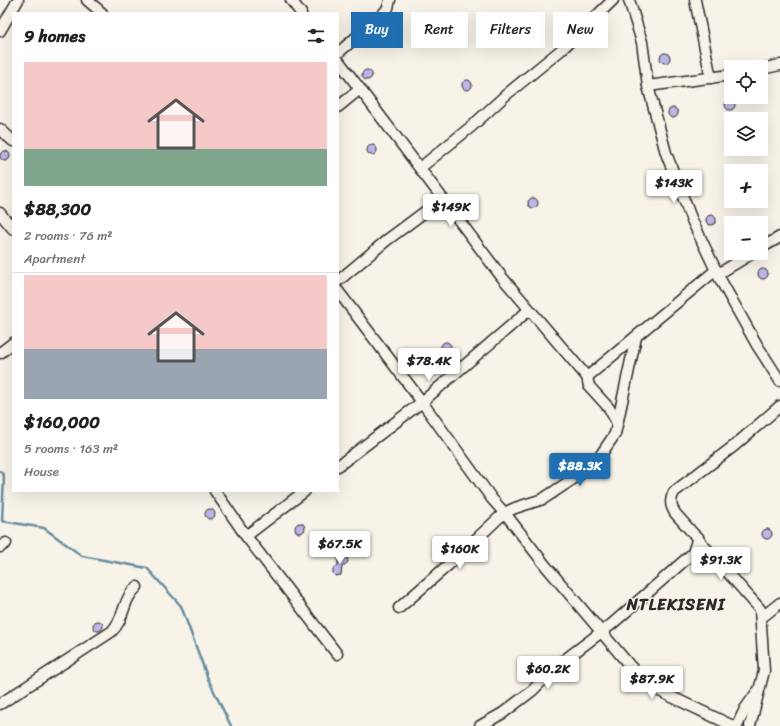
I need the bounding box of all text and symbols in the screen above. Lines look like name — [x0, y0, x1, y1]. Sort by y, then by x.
chip: Buy — [351, 12, 403, 48]
chip: Rent — [411, 12, 468, 48]
chip: Filters — [476, 12, 545, 48]
chip: New — [553, 12, 608, 48]
text: 9 homes — [24, 21, 85, 51]
icon: filters — [305, 25, 327, 47]
map controls — [724, 60, 768, 260]
button: locate — [724, 60, 768, 104]
icon: home — [140, 88, 212, 160]
button: layers — [724, 112, 768, 156]
button: + — [724, 164, 768, 208]
pin: $143K — [646, 170, 702, 204]
text: $143K — [655, 171, 693, 194]
text: $88,300 — [24, 194, 91, 224]
pin: $149K — [423, 194, 479, 228]
text: $149K — [432, 195, 470, 218]
button: − — [724, 216, 768, 260]
text: 2 rooms · 76 m² — [24, 224, 112, 247]
text: Apartment — [24, 247, 85, 270]
icon: home — [140, 301, 212, 373]
pin: $78.4K — [396, 348, 462, 382]
text: $78.4K — [407, 349, 451, 372]
text: $160,000 — [24, 407, 100, 437]
text: 5 rooms · 163 m² — [24, 437, 118, 460]
pin: $88.3K — [547, 453, 613, 487]
text: $88.3K — [558, 454, 602, 477]
text: House — [24, 460, 59, 483]
pin: $67.5K — [307, 531, 373, 565]
text: $67.5K — [318, 532, 362, 555]
pin: $160K — [432, 536, 488, 570]
text: $160K — [441, 537, 479, 560]
pin: $91.3K — [688, 547, 754, 581]
text: $91.3K — [700, 548, 742, 571]
district label: NTLEKISENI — [626, 590, 726, 619]
pin: $60.2K — [515, 656, 581, 690]
text: $60.2K — [526, 657, 570, 680]
pin: $87.9K — [619, 666, 685, 700]
text: $87.9K — [630, 667, 674, 690]

